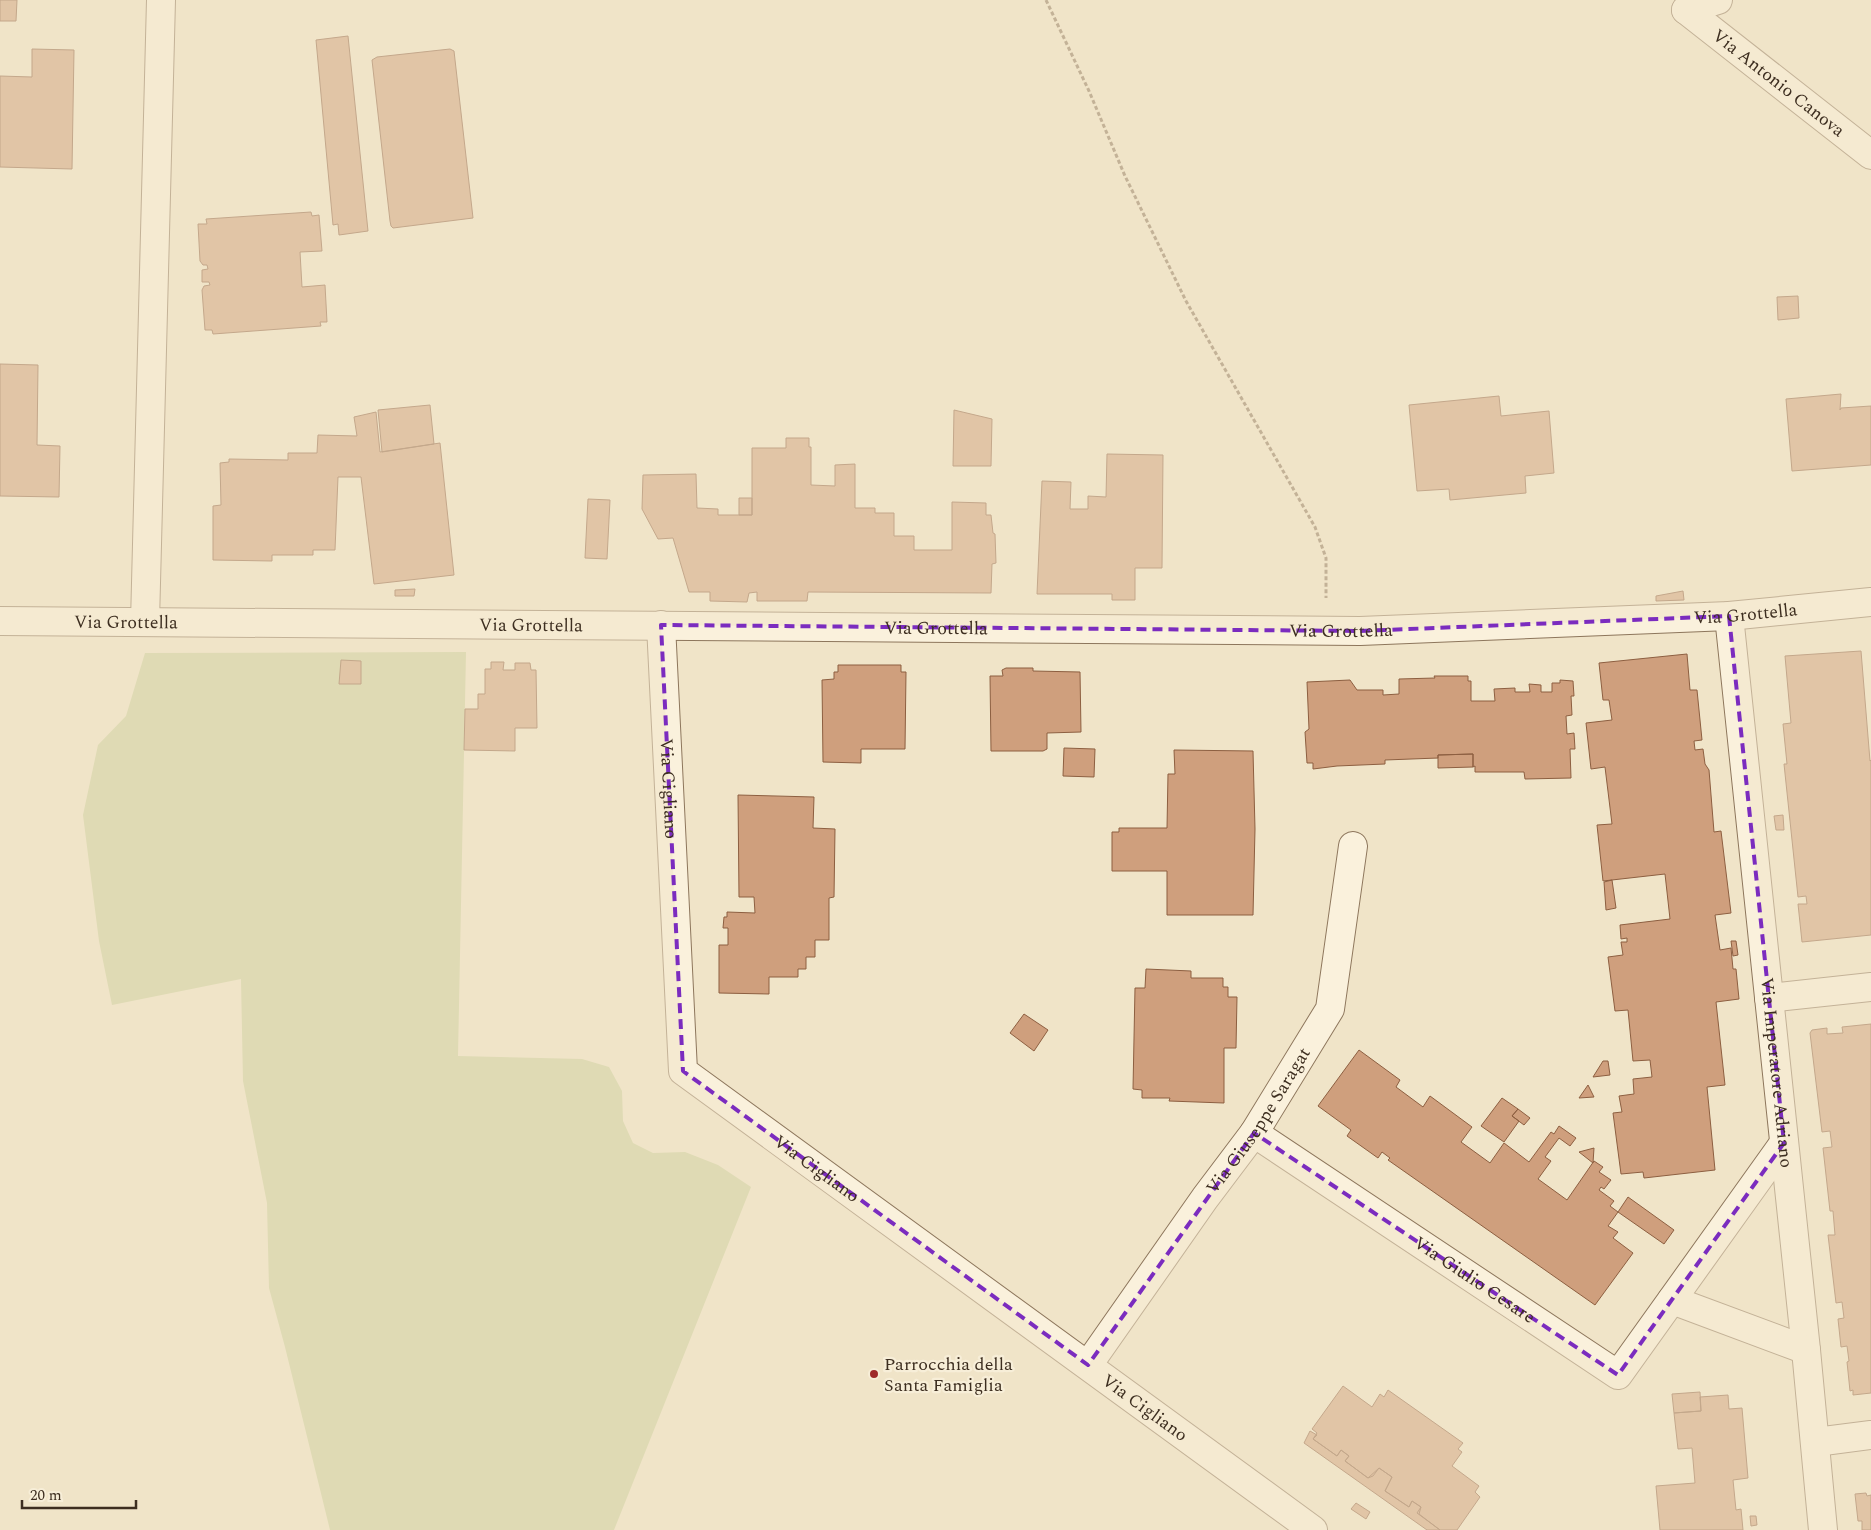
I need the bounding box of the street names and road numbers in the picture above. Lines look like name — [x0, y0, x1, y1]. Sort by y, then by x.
street label: Via Antonio Canova — [1707, 22, 1851, 144]
street label: Via Grottella — [1693, 596, 1799, 631]
street label: Via Grottella — [74, 608, 178, 636]
street label: Via Grottella — [479, 611, 583, 639]
street label: Via Grottella — [884, 614, 988, 642]
street label: Via Grottella — [1289, 616, 1394, 645]
street label: Via Cigliano — [653, 738, 685, 840]
street label: Via Imperatore Adriano — [1753, 976, 1800, 1169]
street label: Via Giuseppe Saragat — [1199, 1042, 1317, 1200]
street label: Via Cigliano — [768, 1128, 865, 1209]
street label: Via Giulio Cesare — [1408, 1229, 1541, 1330]
street label: Via Cigliano — [1096, 1367, 1193, 1448]

